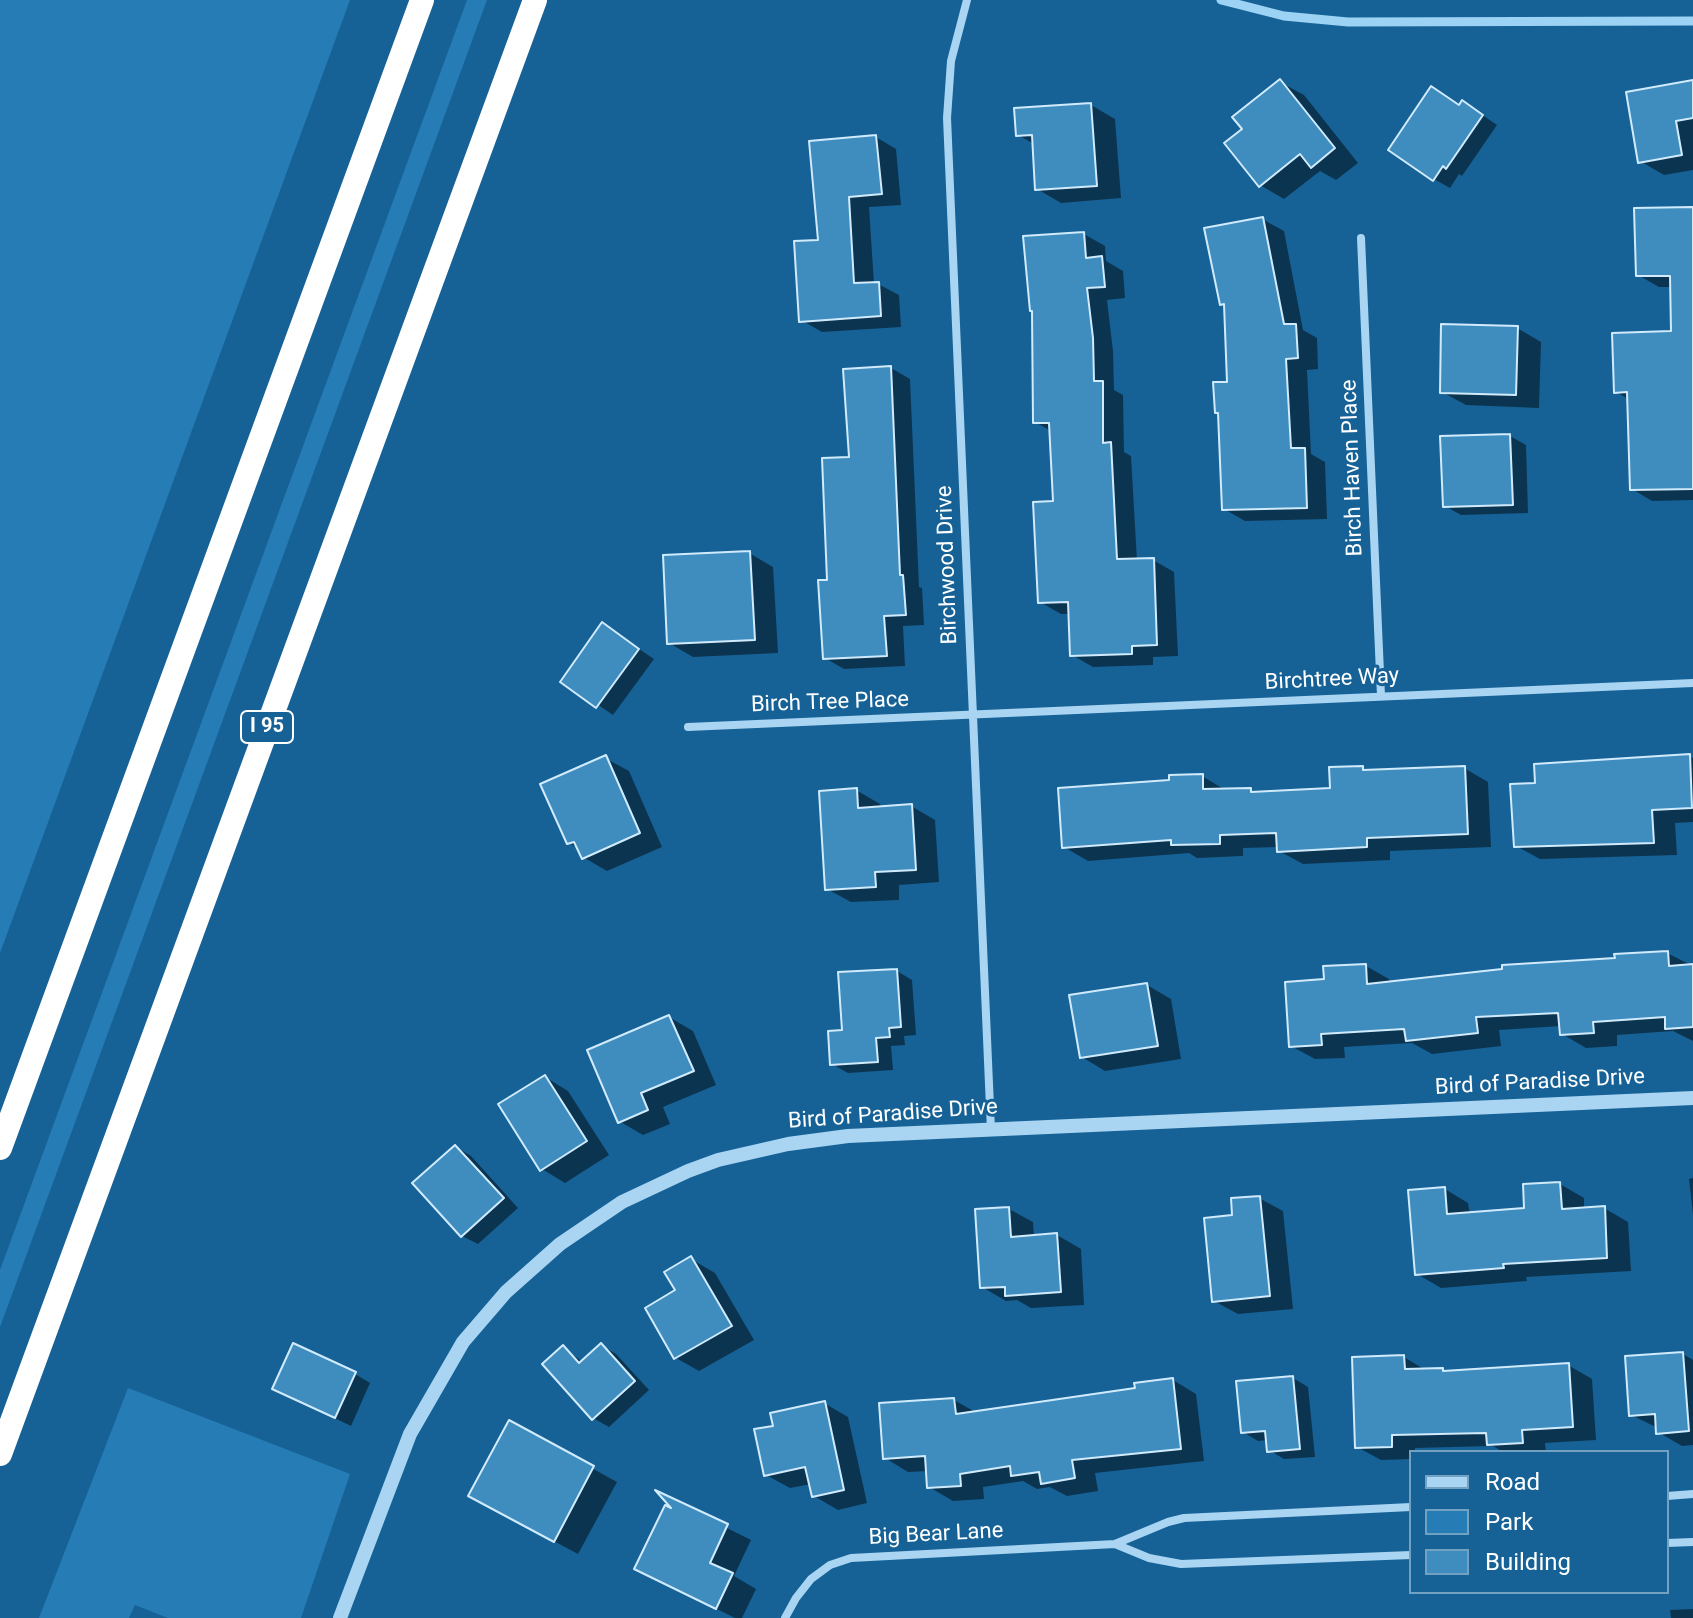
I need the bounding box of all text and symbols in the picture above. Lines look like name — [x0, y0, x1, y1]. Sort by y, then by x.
street label: Birch Haven Place — [1337, 379, 1369, 557]
street label: Birchwood Drive — [932, 485, 964, 645]
street label: Birchtree Way — [1264, 663, 1400, 697]
street label: Birch Tree Place — [751, 687, 909, 719]
road number: I 95 — [241, 711, 293, 743]
street label: Bird of Paradise Drive — [1434, 1064, 1646, 1102]
street label: Bird of Paradise Drive — [787, 1095, 999, 1135]
legend — [1409, 1450, 1669, 1594]
text: Road — [1485, 1468, 1540, 1496]
text: Park — [1485, 1508, 1533, 1536]
street label: Big Bear Lane — [868, 1518, 1004, 1552]
text: Building — [1485, 1548, 1571, 1576]

